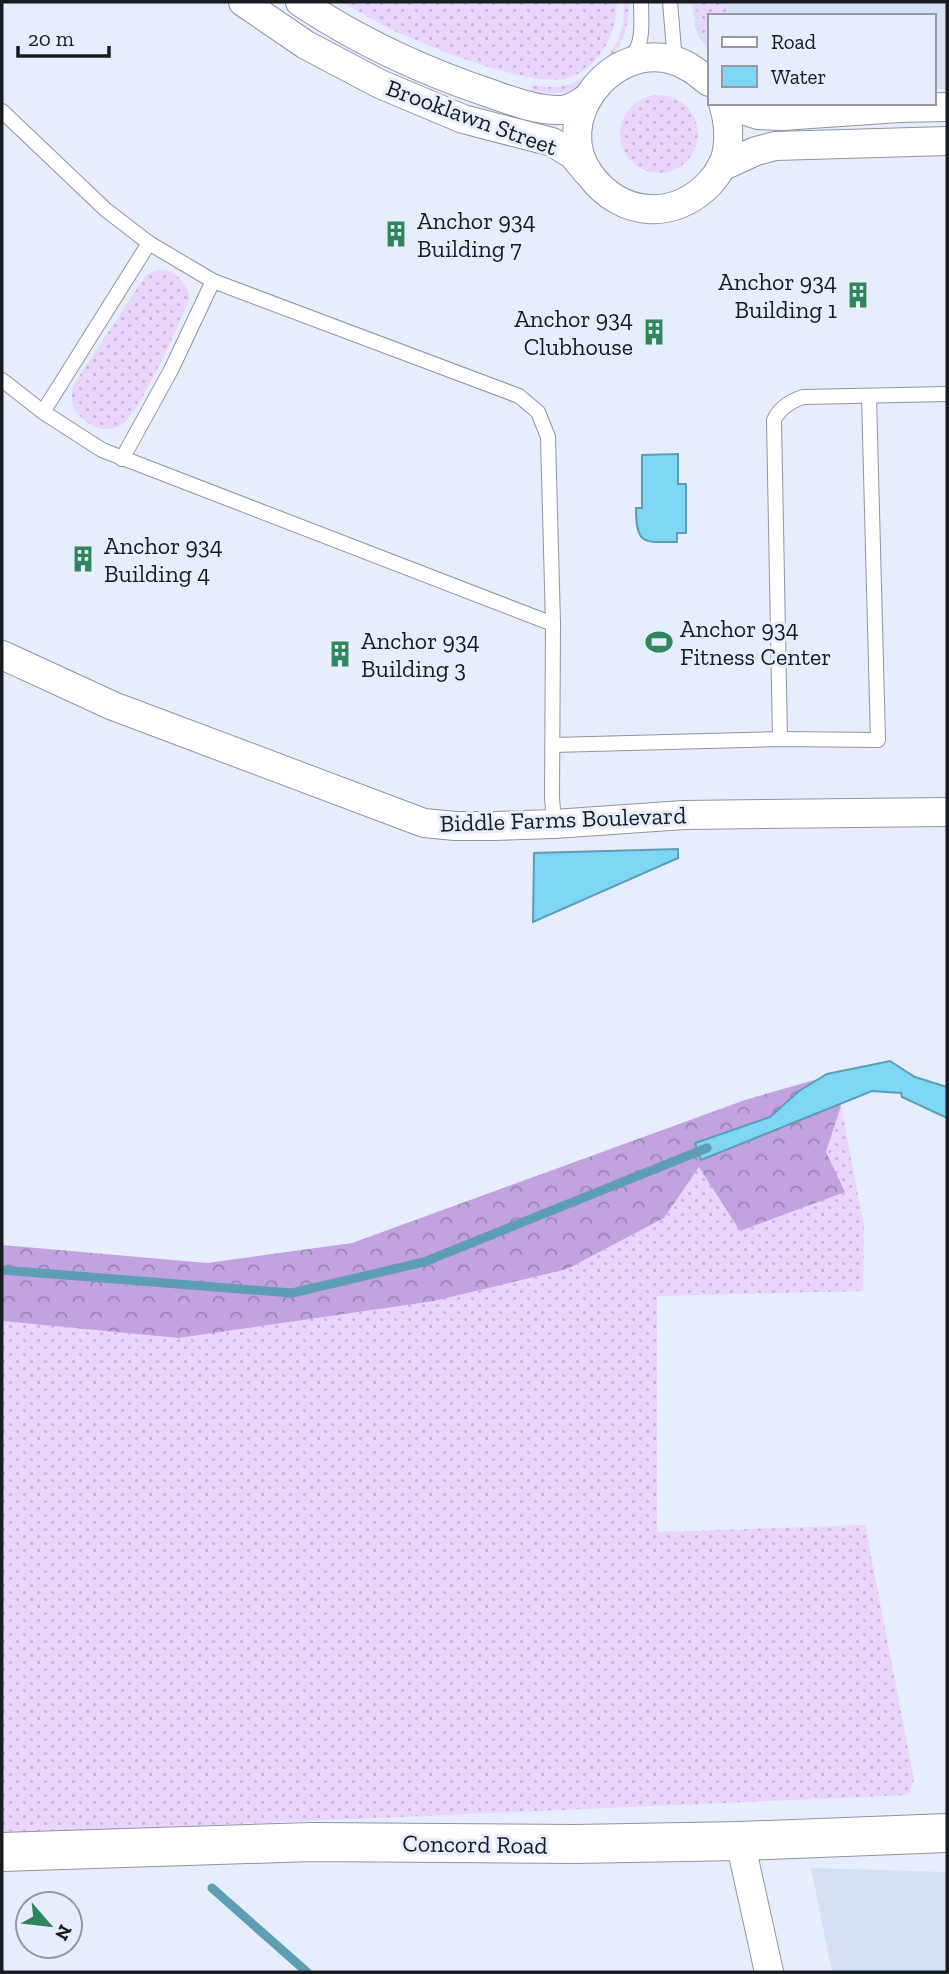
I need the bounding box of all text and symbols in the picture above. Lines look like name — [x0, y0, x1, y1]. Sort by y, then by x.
scale bar — [18, 14, 108, 58]
legend — [708, 14, 935, 105]
text: 20 m — [28, 26, 74, 51]
text: Road — [771, 29, 817, 54]
text: Water — [771, 64, 826, 89]
street label: Brooklawn Street — [382, 73, 562, 161]
place label: Anchor 934 Building 7 — [417, 206, 536, 263]
building icon: Anchor 934 Building 7 — [381, 219, 411, 249]
place label: Anchor 934 Building 1 — [718, 267, 837, 324]
building icon: Anchor 934 Building 1 — [843, 280, 873, 310]
place label: Anchor 934 Clubhouse — [514, 304, 633, 361]
building icon: Anchor 934 Clubhouse — [639, 317, 669, 347]
place label: Anchor 934 Building 4 — [104, 531, 223, 588]
building icon: Anchor 934 Building 4 — [68, 544, 98, 574]
place label: Anchor 934 Fitness Center — [680, 614, 831, 671]
place label: Anchor 934 Building 3 — [361, 626, 480, 683]
sports icon: Anchor 934 Fitness Center — [644, 627, 674, 657]
building icon: Anchor 934 Building 3 — [325, 639, 355, 669]
street label: Biddle Farms Boulevard — [439, 800, 687, 838]
street label: Concord Road — [402, 1828, 548, 1860]
north arrow — [14, 1890, 84, 1960]
text: N — [50, 1921, 77, 1945]

